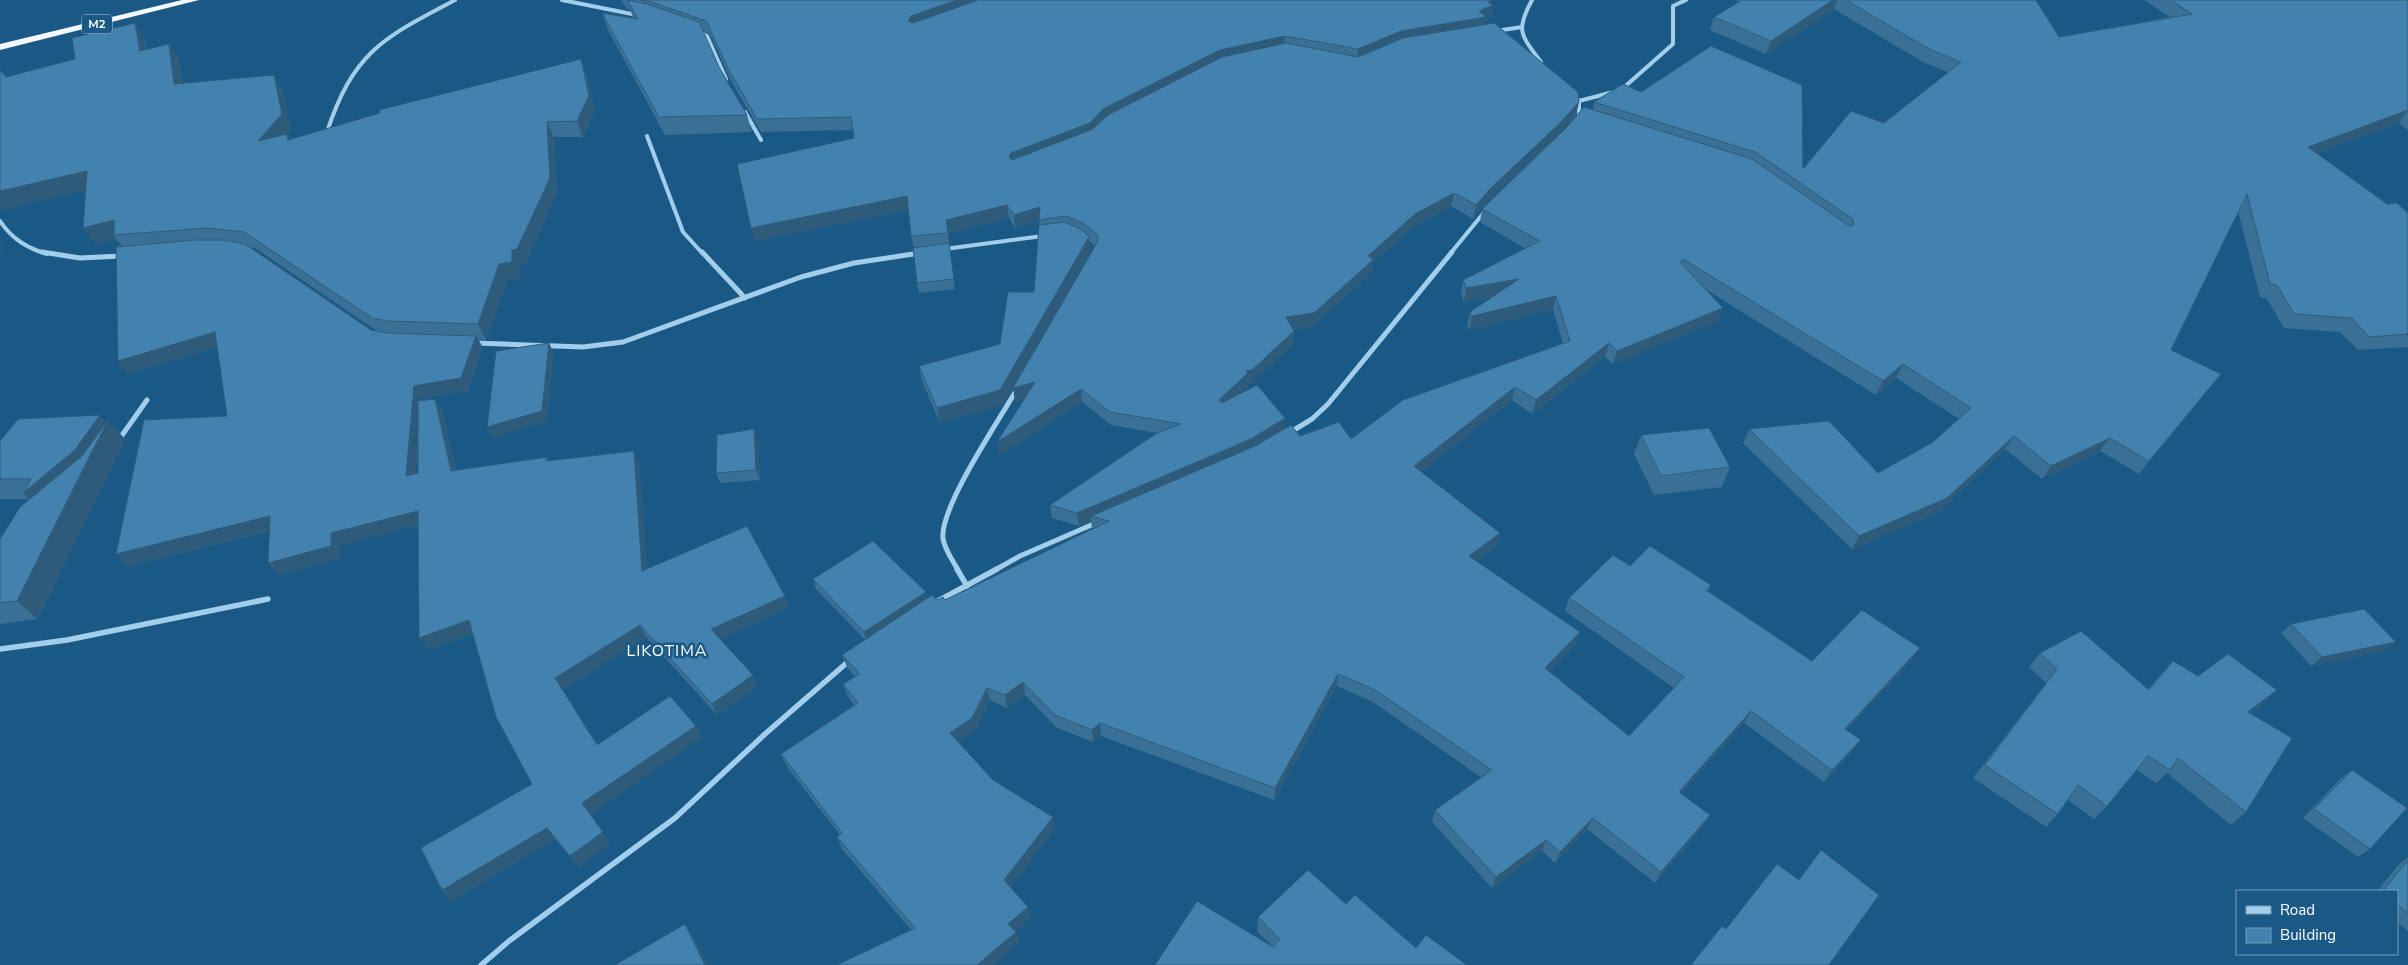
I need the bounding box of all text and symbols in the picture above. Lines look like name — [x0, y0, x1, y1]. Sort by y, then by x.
road number: M2 — [82, 14, 112, 34]
district label: LIKOTIMA — [627, 640, 707, 662]
legend — [2236, 890, 2398, 955]
text: Road — [2280, 900, 2315, 920]
text: Building — [2280, 925, 2336, 945]

